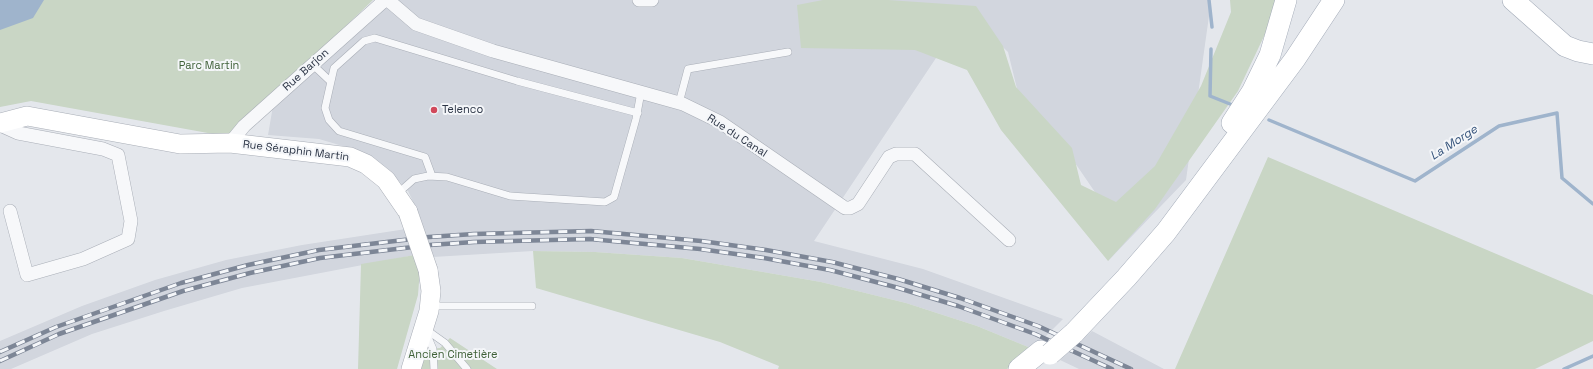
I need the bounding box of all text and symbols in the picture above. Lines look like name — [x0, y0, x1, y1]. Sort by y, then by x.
street label: Rue Barjon — [280, 46, 332, 94]
park label: Parc Martin — [179, 59, 239, 73]
place label: Telenco — [442, 103, 483, 117]
marker: Telenco — [429, 105, 439, 115]
street label: Rue du Canal — [705, 112, 769, 160]
water label: La Morge — [1428, 122, 1480, 164]
street label: Rue Séraphin Martin — [242, 138, 350, 164]
park label: Ancien Cimetière — [408, 348, 498, 362]

